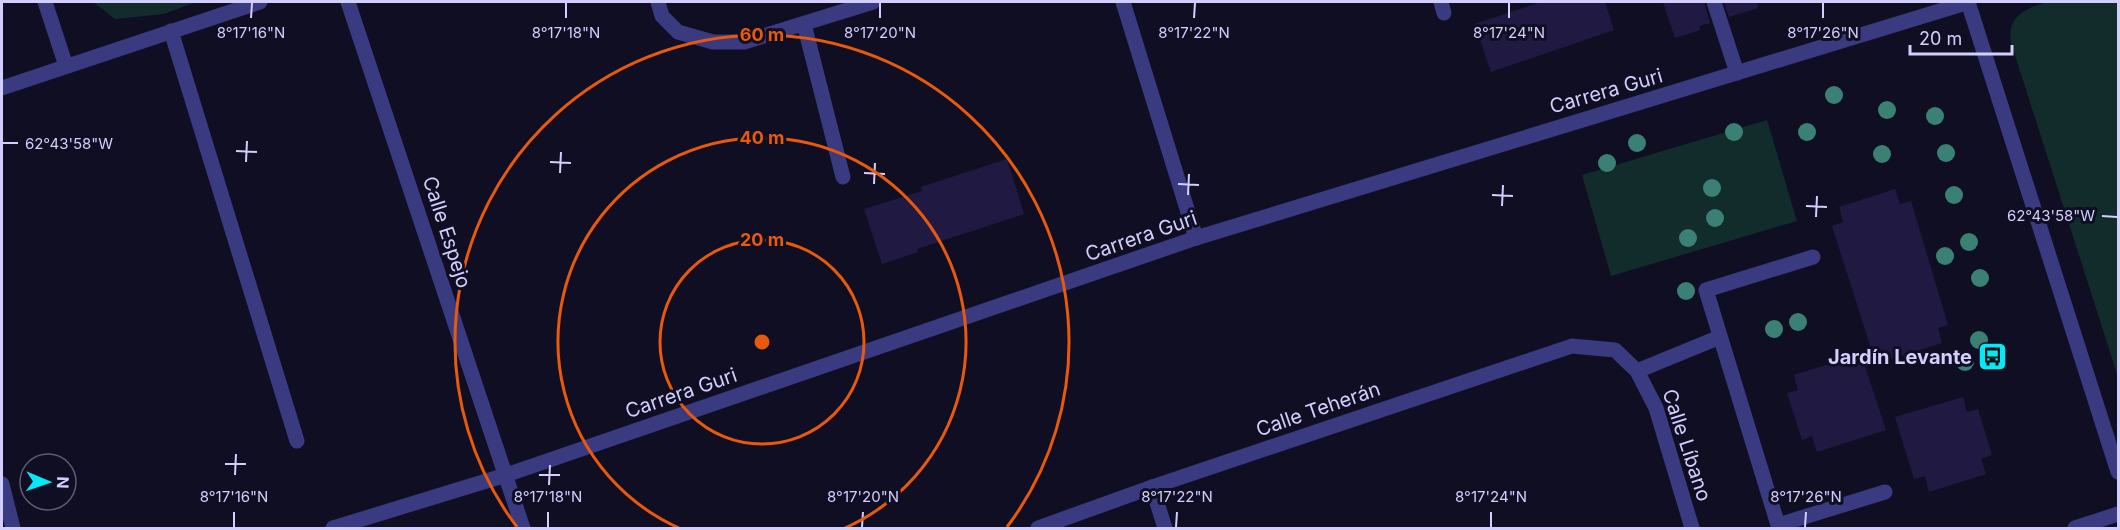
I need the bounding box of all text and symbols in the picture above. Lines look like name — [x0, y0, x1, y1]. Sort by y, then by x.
scale bar — [1910, 18, 2012, 56]
text: 8°17'16"N — [217, 23, 285, 42]
text: 8°17'18"N — [532, 23, 600, 42]
text: 8°17'20"N — [844, 23, 916, 42]
text: 8°17'22"N — [1158, 23, 1230, 42]
text: 8°17'24"N — [1473, 23, 1545, 42]
text: 8°17'26"N — [1787, 23, 1859, 42]
text: 60 m — [740, 24, 784, 45]
text: 20 m — [1919, 28, 1962, 49]
street label: Carrera Guri — [1547, 63, 1665, 119]
text: 40 m — [740, 127, 785, 148]
text: 62°43'58"W — [25, 134, 113, 153]
street label: Calle Espejo — [418, 173, 476, 291]
street label: Carrera Guri — [1082, 206, 1200, 266]
text: 62°43'58"W — [2007, 206, 2095, 225]
text: 20 m — [740, 229, 784, 250]
centre of rings — [752, 332, 772, 352]
bus stop icon: Jardín Levante — [1977, 341, 2009, 373]
place label: Jardín Levante — [1828, 345, 1972, 369]
street label: Carrera Guri — [622, 363, 740, 423]
street label: Calle Teherán — [1253, 377, 1383, 441]
street label: Calle Líbano — [1658, 386, 1716, 504]
north arrow — [18, 452, 78, 512]
text: N — [53, 476, 73, 489]
text: 8°17'16"N — [200, 487, 268, 506]
text: 8°17'18"N — [514, 487, 582, 506]
text: 8°17'20"N — [827, 487, 899, 506]
text: 8°17'22"N — [1141, 487, 1213, 506]
text: 8°17'24"N — [1455, 487, 1527, 506]
text: 8°17'26"N — [1770, 487, 1842, 506]

